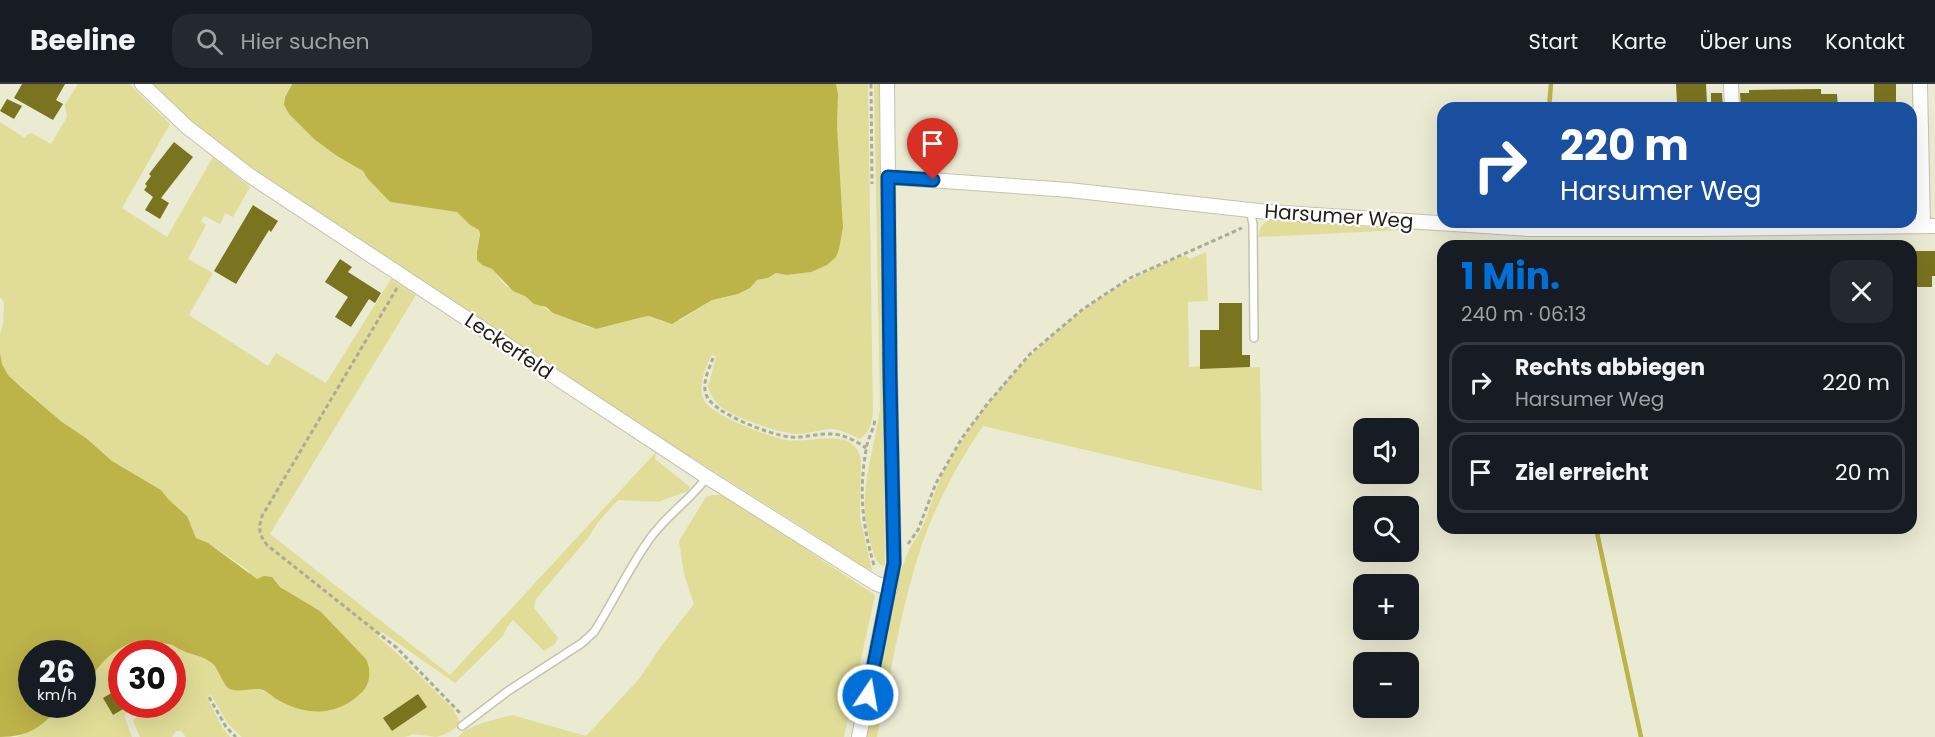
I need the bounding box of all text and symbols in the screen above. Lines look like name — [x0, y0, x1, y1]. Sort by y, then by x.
search box — [172, 14, 592, 68]
text: Beeline — [30, 21, 136, 60]
icon: search — [193, 25, 226, 58]
text: Hier suchen — [241, 26, 370, 57]
text: Start — [1529, 27, 1578, 56]
text: Karte — [1611, 27, 1667, 56]
text: Über uns — [1700, 27, 1792, 56]
text: Kontakt — [1825, 27, 1905, 56]
text: 220 m — [1560, 116, 1689, 175]
pin — [907, 118, 958, 180]
icon: right — [1461, 126, 1539, 204]
icon: arrive — [916, 127, 949, 160]
text: Harsumer Weg — [1560, 172, 1762, 209]
street label: Harsumer Weg — [1264, 197, 1414, 235]
text: 1 Min. — [1461, 251, 1560, 302]
button: close — [1830, 260, 1893, 323]
text: 240 m · 06:13 — [1461, 300, 1586, 328]
street label: Leckerfeld — [459, 306, 559, 386]
text: Rechts abbiegen — [1515, 352, 1705, 383]
icon: right — [1464, 366, 1497, 399]
text: 220 m — [1822, 367, 1890, 398]
text: Harsumer Weg — [1515, 385, 1664, 413]
map controls — [1353, 418, 1419, 718]
button: sound — [1353, 418, 1419, 484]
icon: arrive — [1464, 456, 1497, 489]
text: Ziel erreicht — [1515, 457, 1649, 488]
text: 20 m — [1835, 457, 1890, 488]
button: search — [1353, 496, 1419, 562]
button: + — [1353, 574, 1419, 640]
speed limit sign: 30 — [108, 640, 186, 718]
text: 26 — [39, 650, 75, 693]
button: − — [1353, 652, 1419, 718]
position arrow — [836, 663, 900, 727]
text: km/h — [37, 684, 77, 705]

